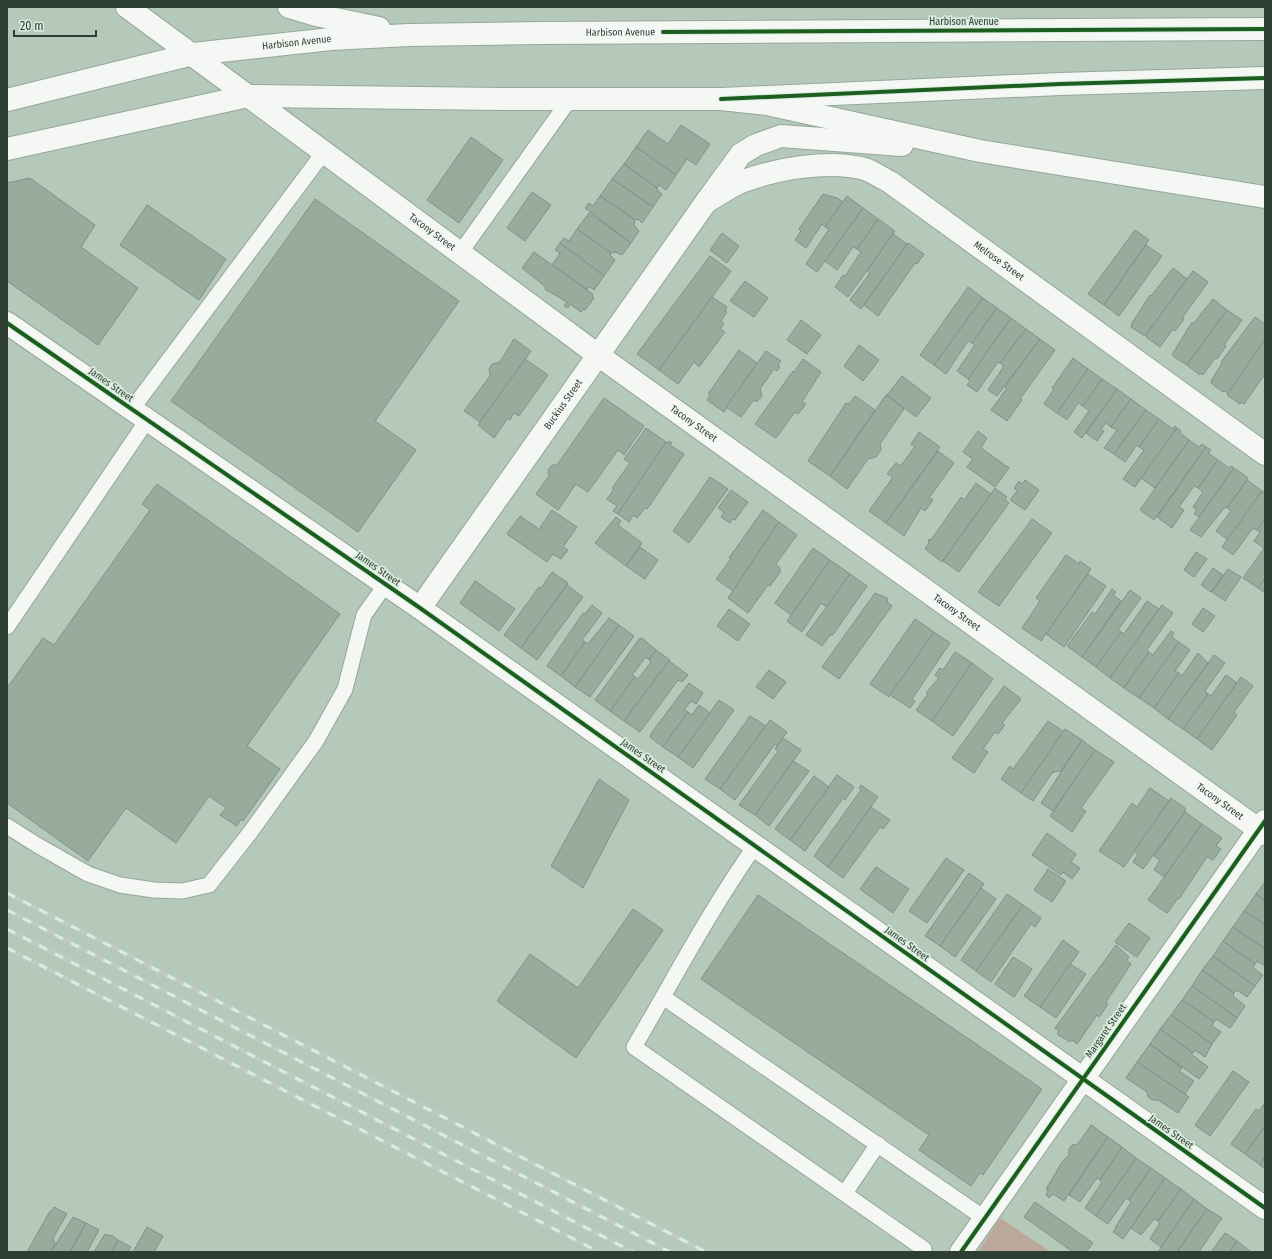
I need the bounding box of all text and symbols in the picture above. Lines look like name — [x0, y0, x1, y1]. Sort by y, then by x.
scale bar — [14, 12, 96, 38]
street label: Harbison Avenue — [929, 16, 999, 28]
text: 20 m — [20, 19, 44, 33]
street label: Harbison Avenue — [586, 26, 655, 39]
street label: Harbison Avenue — [262, 33, 332, 52]
street label: Tacony Street — [406, 211, 458, 254]
street label: Melrose Street — [971, 239, 1027, 284]
street label: James Street — [86, 365, 136, 405]
street label: Buckius Street — [542, 376, 586, 432]
street label: Tacony Street — [668, 403, 720, 445]
street label: James Street — [353, 549, 403, 589]
street label: Tacony Street — [931, 592, 983, 634]
street label: James Street — [618, 736, 668, 776]
street label: Tacony Street — [1194, 781, 1246, 823]
street label: James Street — [883, 924, 932, 964]
street label: Margaret Street — [1083, 1001, 1129, 1060]
street label: James Street — [1146, 1112, 1196, 1152]

